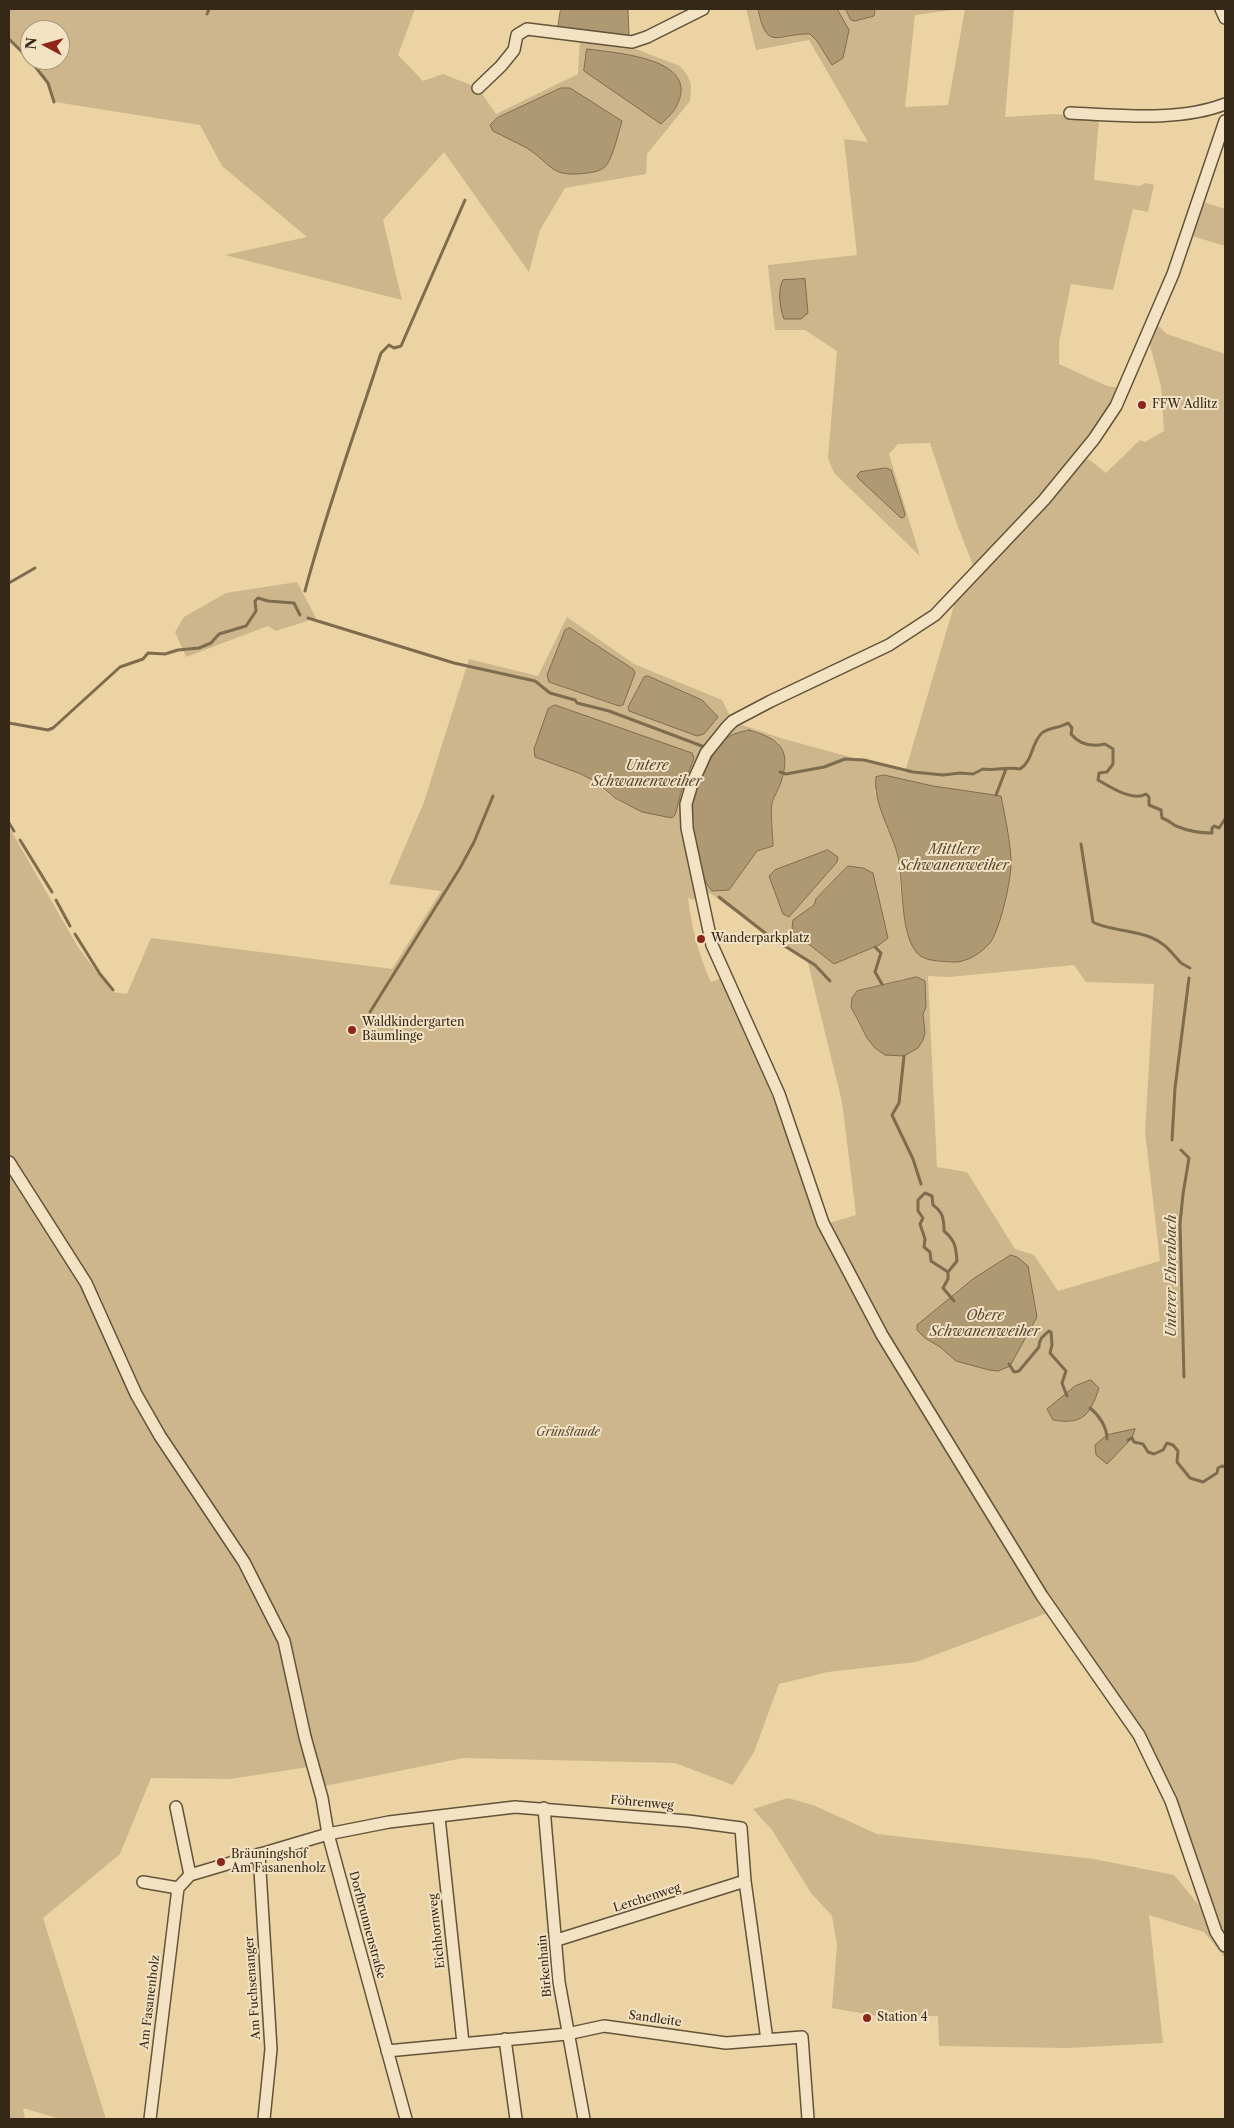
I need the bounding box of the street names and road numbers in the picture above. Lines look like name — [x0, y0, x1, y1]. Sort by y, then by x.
street label: Föhrenweg — [610, 1793, 674, 1813]
street label: Dorfbrunnenstraße — [346, 1870, 388, 1980]
street label: Lerchenweg — [612, 1880, 682, 1916]
street label: Eichhornweg — [426, 1893, 448, 1969]
street label: Birkenhain — [535, 1934, 555, 1998]
street label: Am Fuchsenanger — [242, 1936, 264, 2040]
street label: Am Fasanenholz — [137, 1954, 163, 2050]
street label: Sandleite — [628, 2008, 682, 2030]

